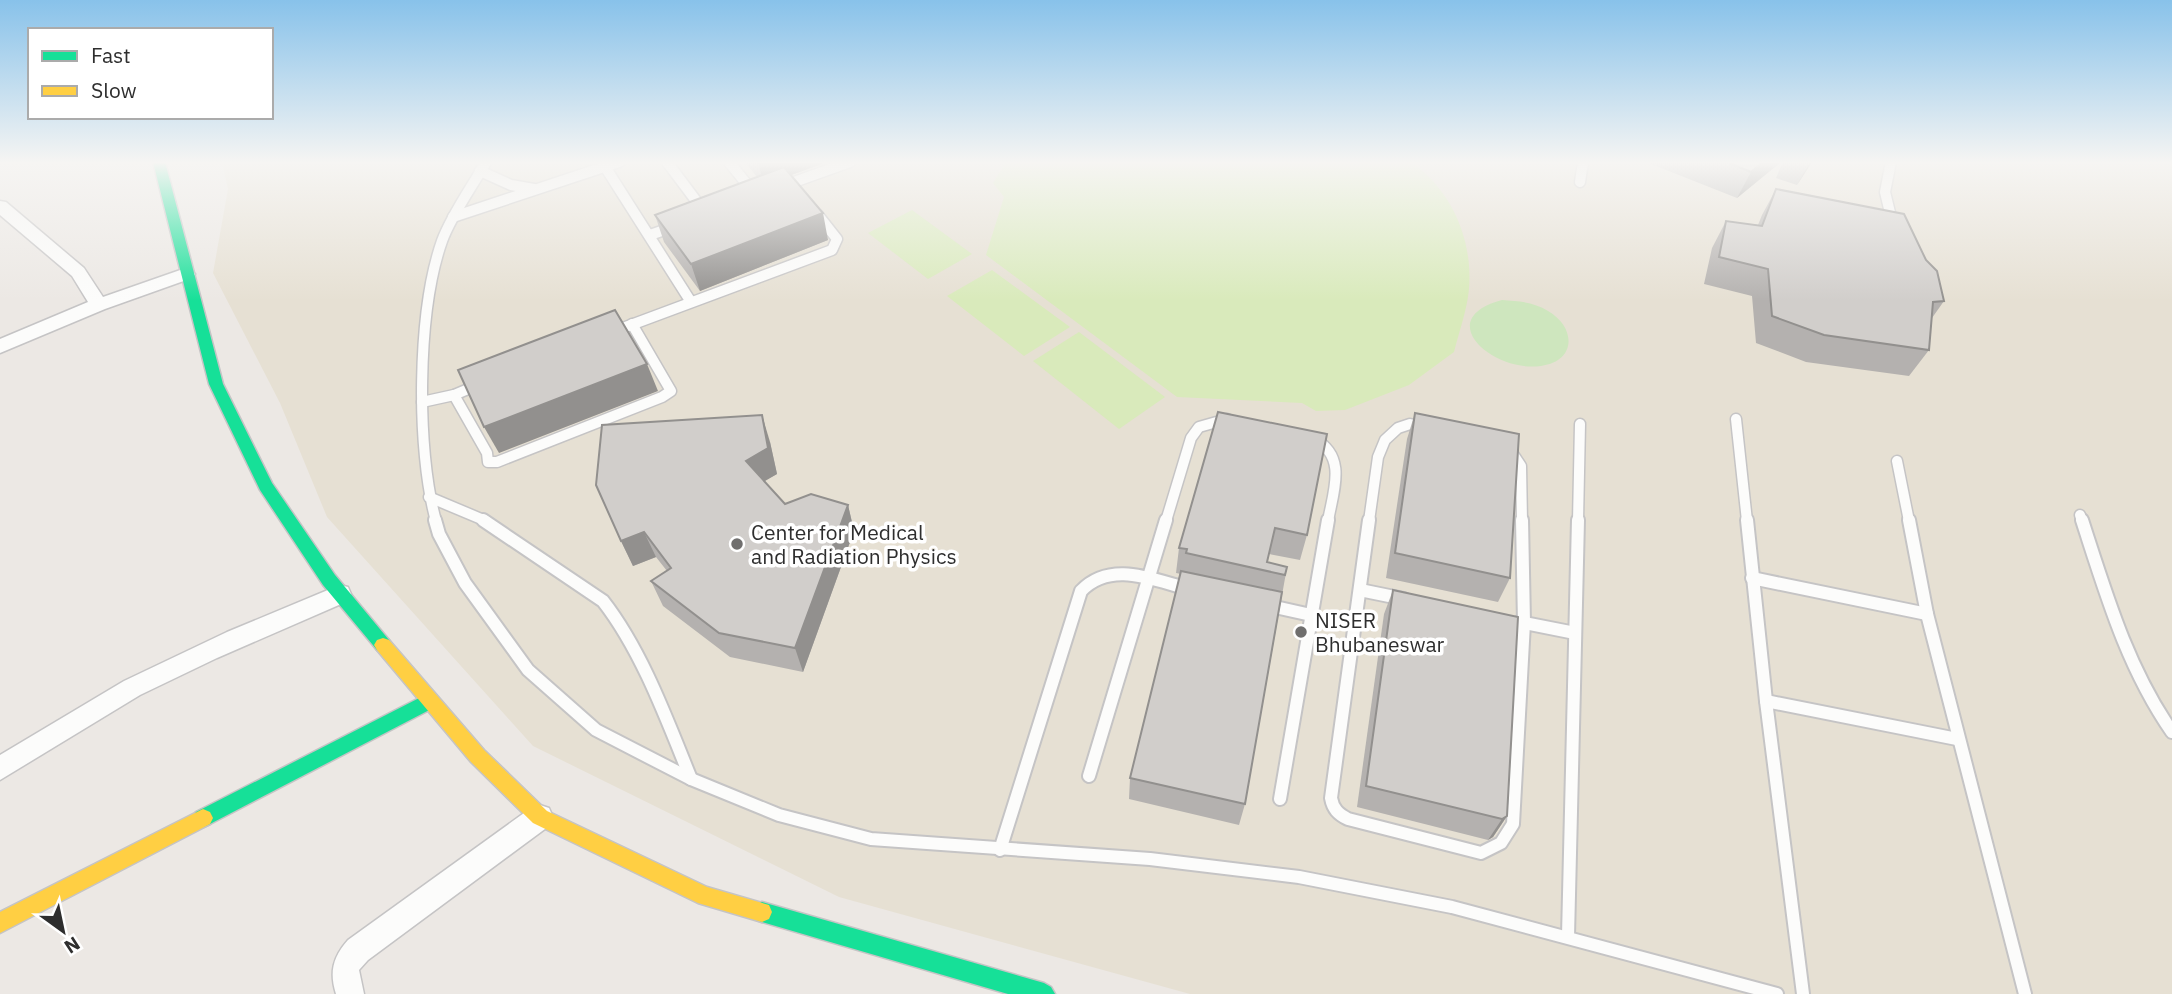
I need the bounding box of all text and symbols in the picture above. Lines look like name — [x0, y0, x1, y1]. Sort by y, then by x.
legend — [28, 28, 273, 119]
text: Fast — [91, 41, 131, 69]
text: Slow — [91, 76, 137, 104]
place label: Center for Medical and Radiation Physics — [751, 518, 957, 570]
marker: Center for Medical and Radiation Physics — [729, 536, 745, 552]
place label: NISER Bhubaneswar — [1315, 606, 1445, 658]
marker: NISER Bhubaneswar — [1293, 624, 1309, 640]
north arrow — [28, 896, 98, 966]
text: N — [60, 931, 85, 959]

